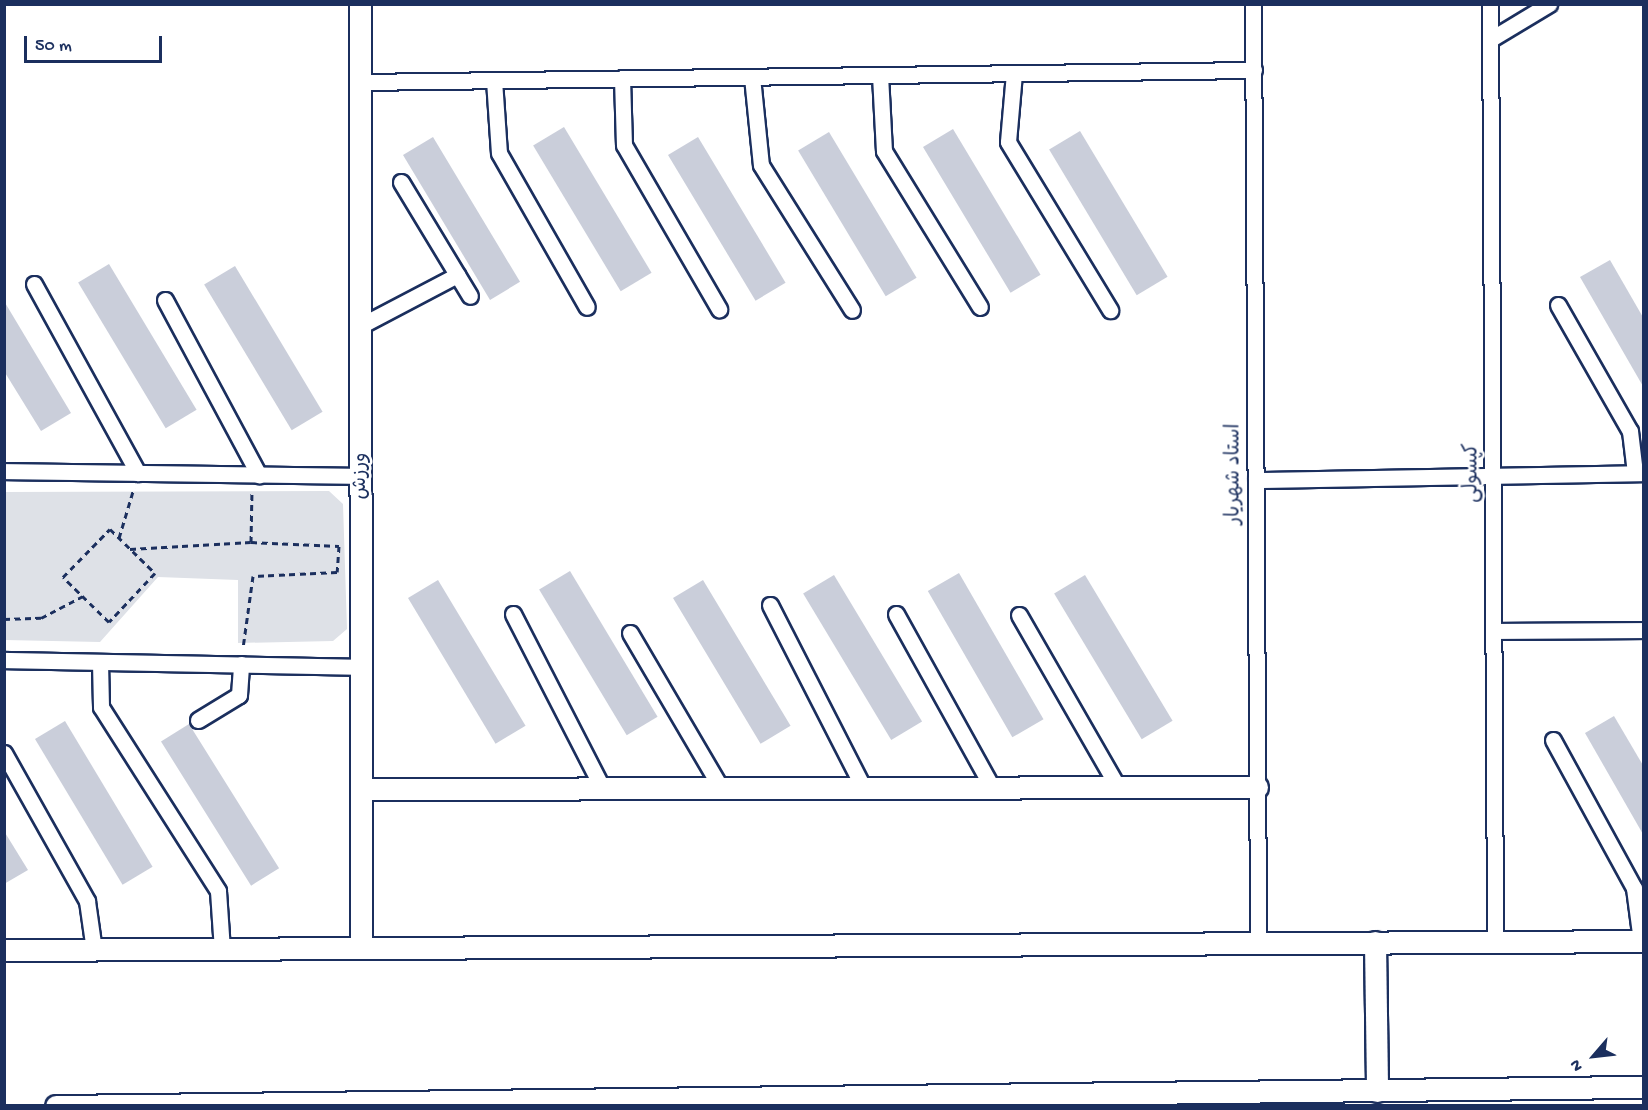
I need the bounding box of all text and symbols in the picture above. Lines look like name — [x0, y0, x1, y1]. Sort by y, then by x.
scale bar — [27, 24, 165, 62]
text: 50 m — [35, 36, 72, 57]
street label: استاد شهریار — [1223, 424, 1247, 524]
street label: کپسولی — [1461, 443, 1485, 503]
street label: ورزش — [349, 453, 373, 499]
north arrow — [1564, 1026, 1624, 1086]
text: N — [1567, 1056, 1589, 1074]

